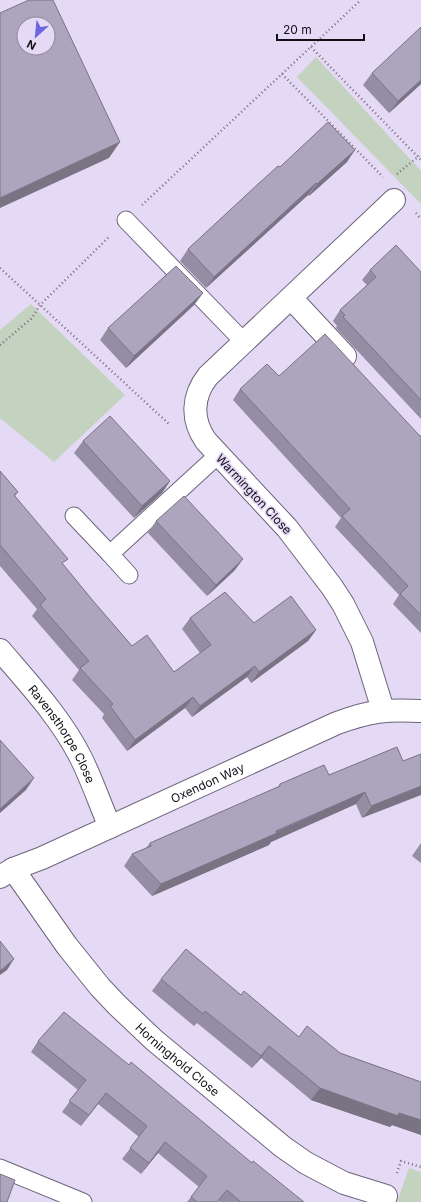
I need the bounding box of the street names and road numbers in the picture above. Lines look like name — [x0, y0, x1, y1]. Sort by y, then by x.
street label: Warmington Close — [213, 451, 295, 537]
street label: Ravensthorpe Close — [25, 682, 99, 785]
street label: Oxendon Way — [168, 759, 247, 806]
street label: Horninghold Close — [133, 1019, 223, 1099]

